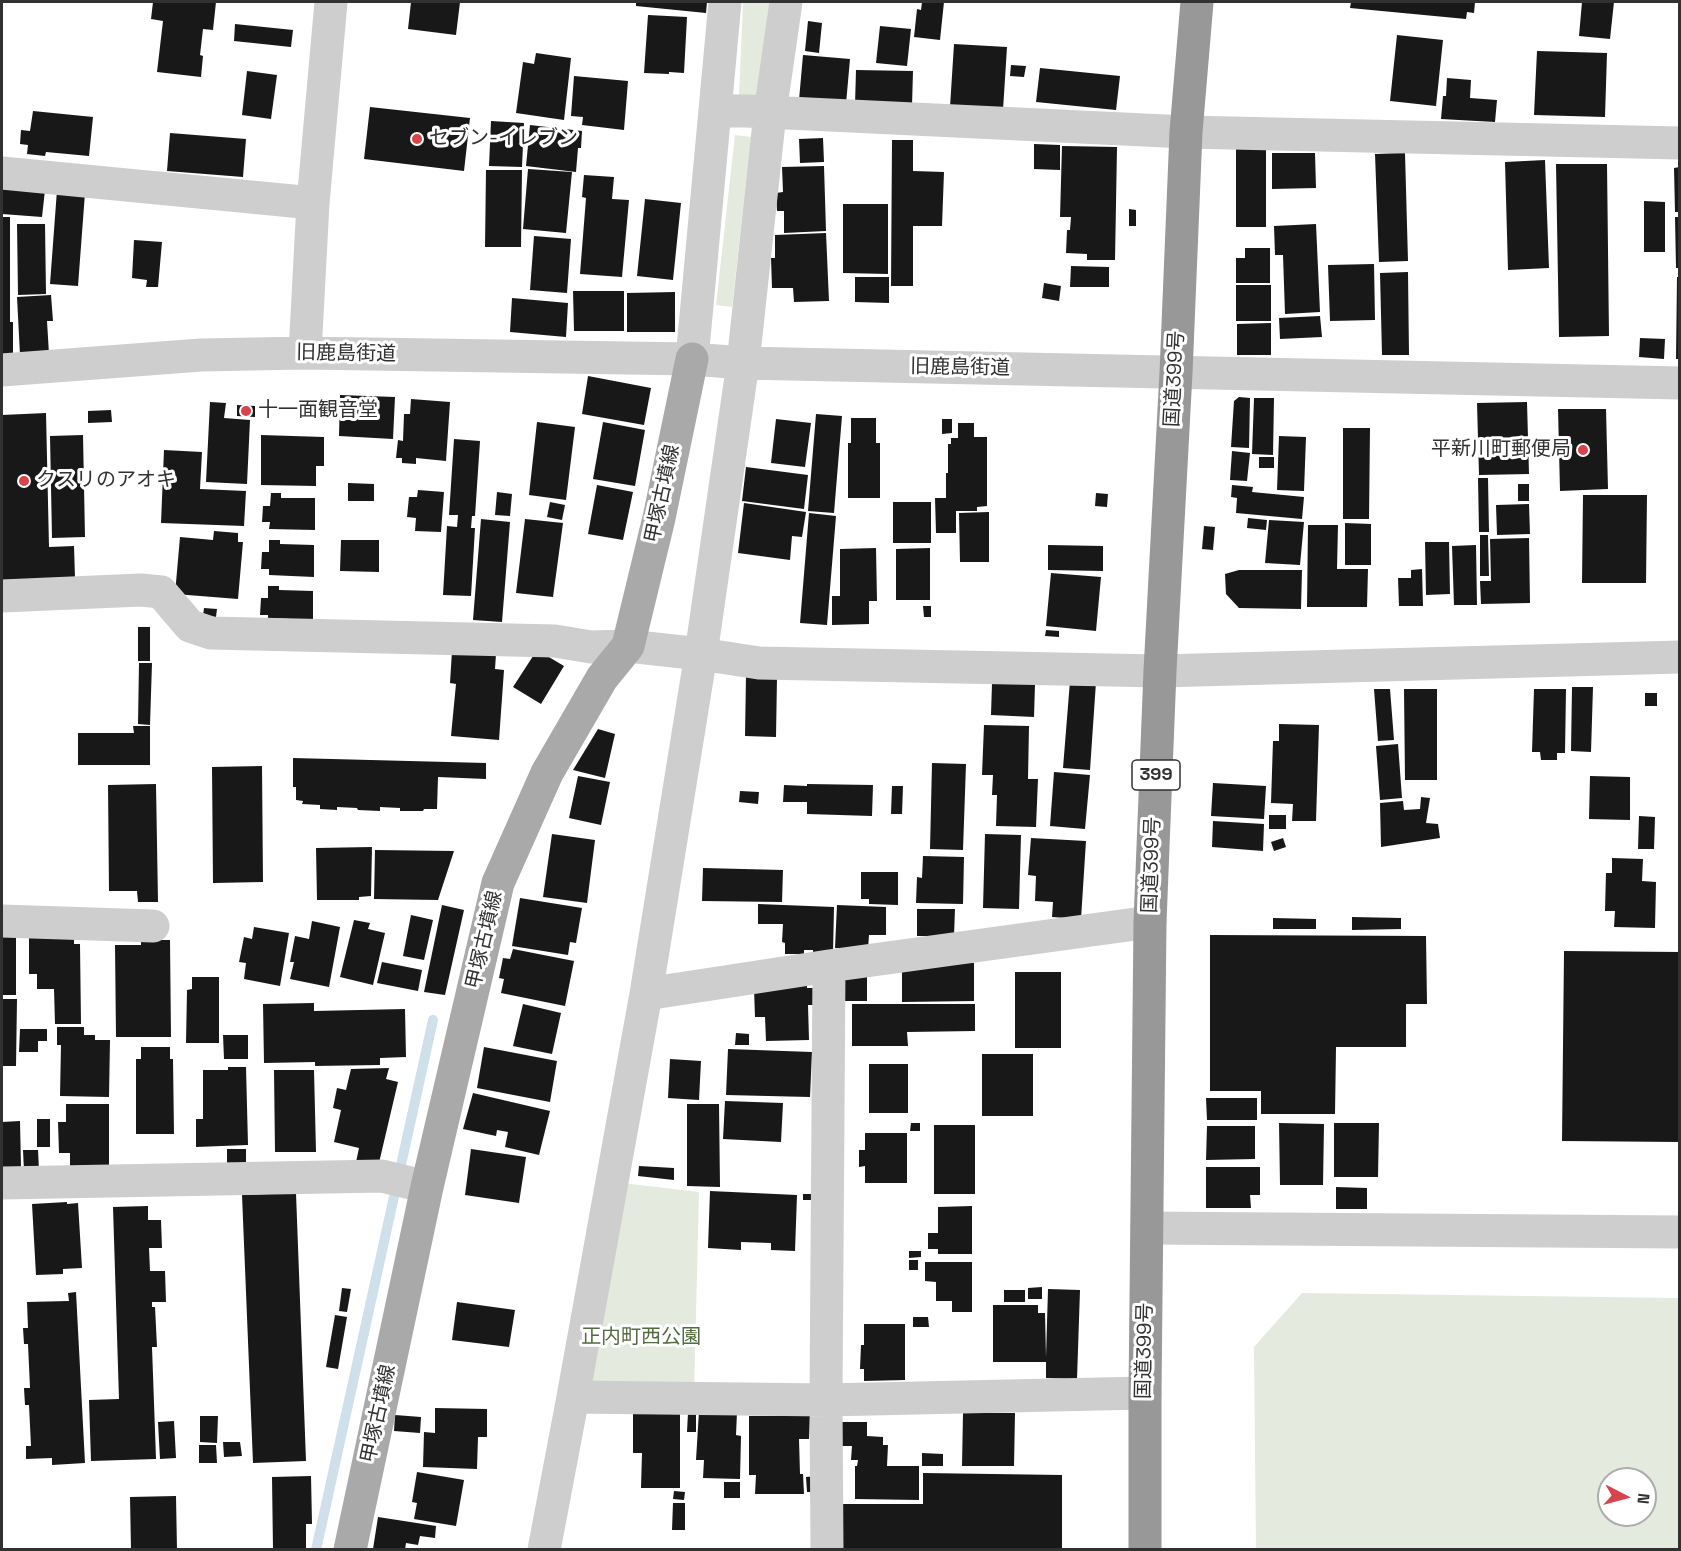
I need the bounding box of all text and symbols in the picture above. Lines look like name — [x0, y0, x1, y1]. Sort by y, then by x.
place label: セブン-イレブン — [429, 127, 578, 151]
marker: セブン-イレブン — [410, 132, 424, 146]
street label: 国道399号 — [1160, 330, 1190, 428]
street label: 旧鹿島街道 — [296, 341, 396, 367]
street label: 旧鹿島街道 — [910, 355, 1010, 381]
place label: 十一面観音堂 — [258, 399, 378, 423]
marker: 十一面観音堂 — [239, 404, 253, 418]
place label: 平新川町郵便局 — [1431, 438, 1571, 462]
street label: 甲塚古墳線 — [641, 443, 685, 545]
marker: 平新川町郵便局 — [1576, 443, 1590, 457]
place label: クスリのアオキ — [36, 469, 176, 493]
marker: クスリのアオキ — [17, 474, 31, 488]
road number: 399 — [1132, 760, 1180, 790]
street label: 国道399号 — [1138, 816, 1166, 914]
street label: 甲塚古墳線 — [462, 889, 508, 991]
street label: 国道399号 — [1132, 1303, 1158, 1399]
park label: 正内町西公園 — [581, 1326, 701, 1350]
street label: 甲塚古墳線 — [357, 1363, 401, 1465]
north arrow — [1597, 1467, 1657, 1527]
text: N — [1632, 1492, 1654, 1505]

